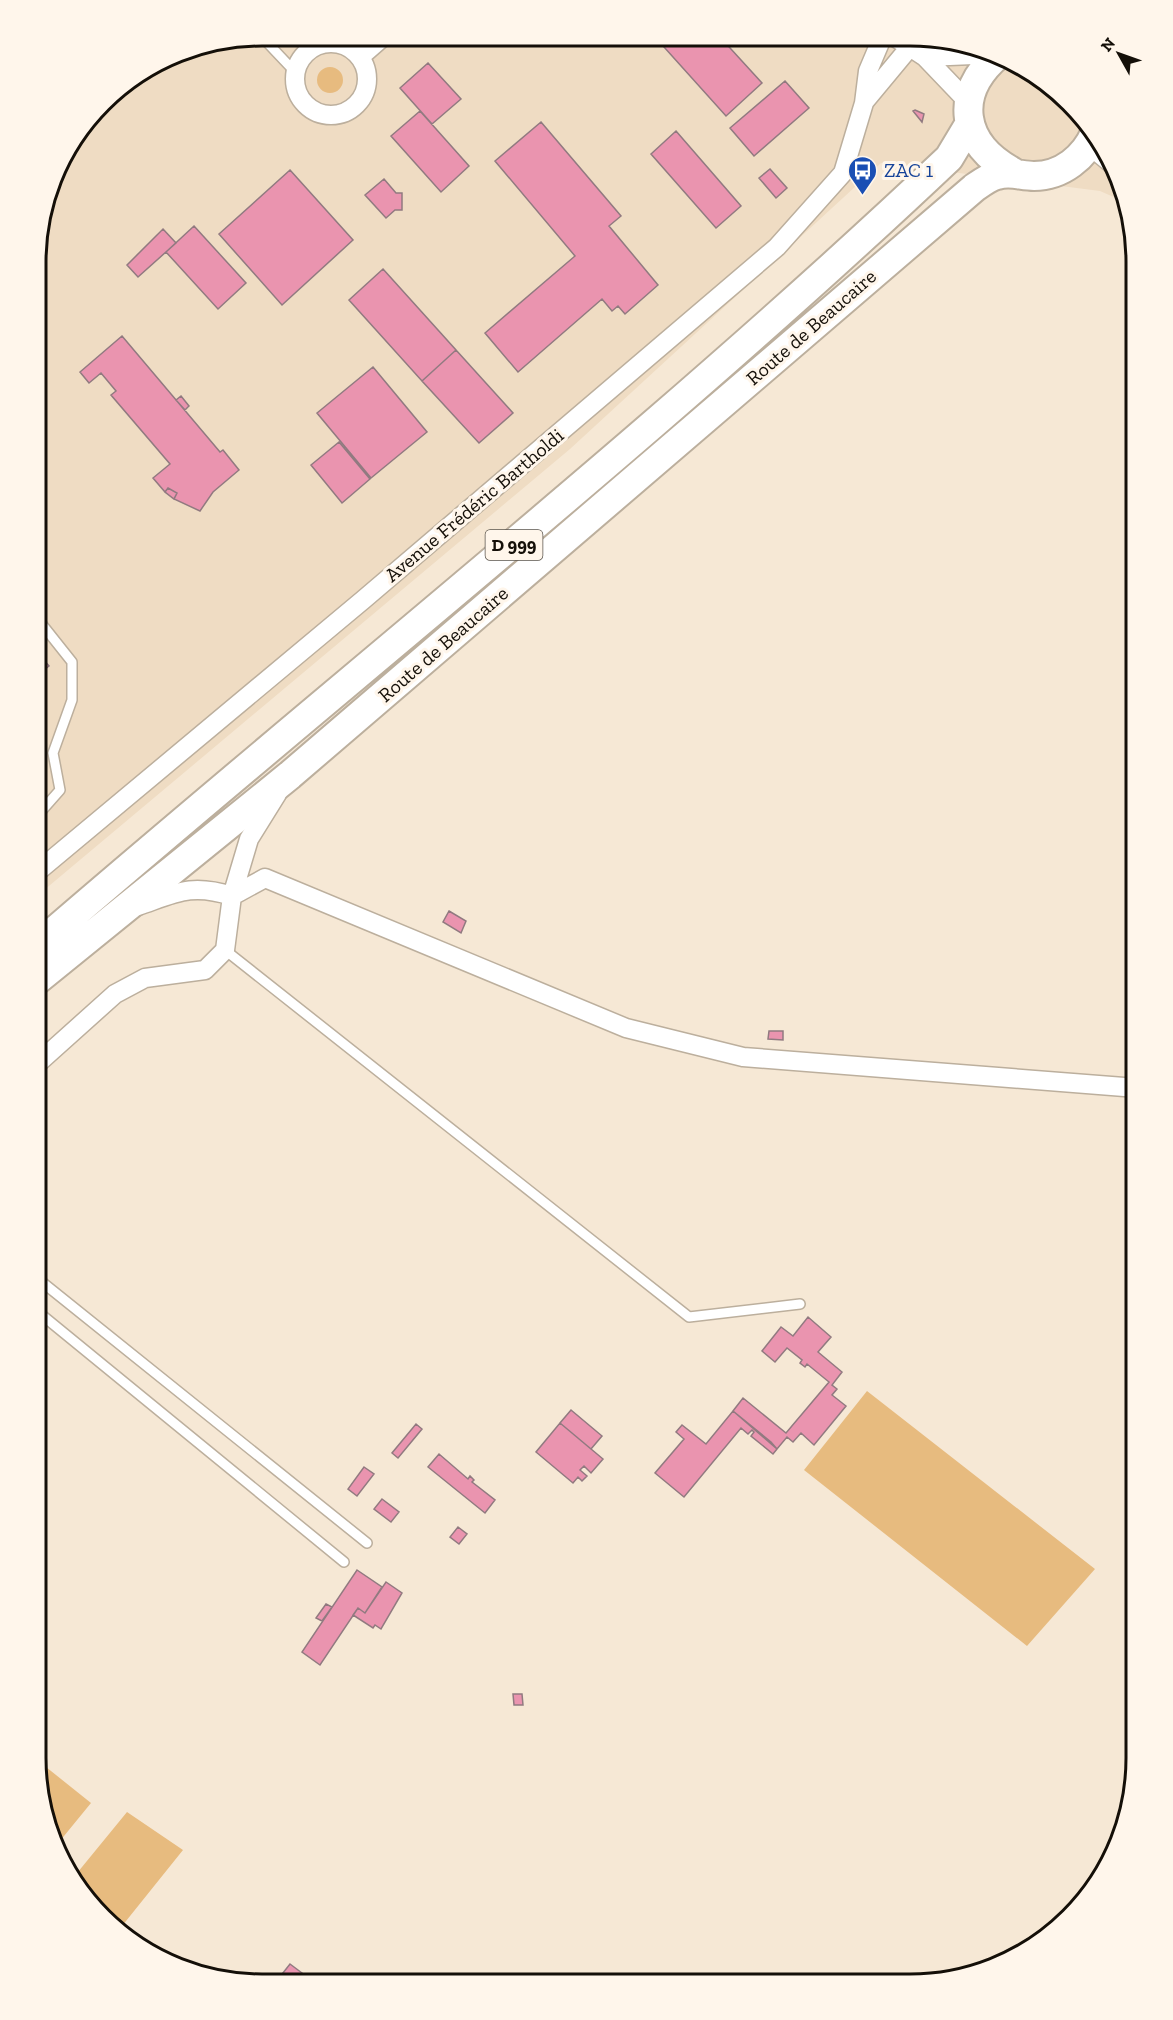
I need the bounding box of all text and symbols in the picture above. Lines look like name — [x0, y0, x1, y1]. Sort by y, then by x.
north arrow — [1089, 24, 1149, 84]
text: N — [1097, 34, 1119, 55]
bus stop icon: ZAC 1 — [847, 154, 879, 196]
place label: ZAC 1 — [884, 158, 933, 182]
street label: Route de Beaucaire — [741, 264, 881, 390]
street label: Avenue Frédéric Bartholdi — [380, 423, 569, 587]
road number: D 999 — [486, 530, 542, 560]
street label: Route de Beaucaire — [373, 581, 513, 707]

